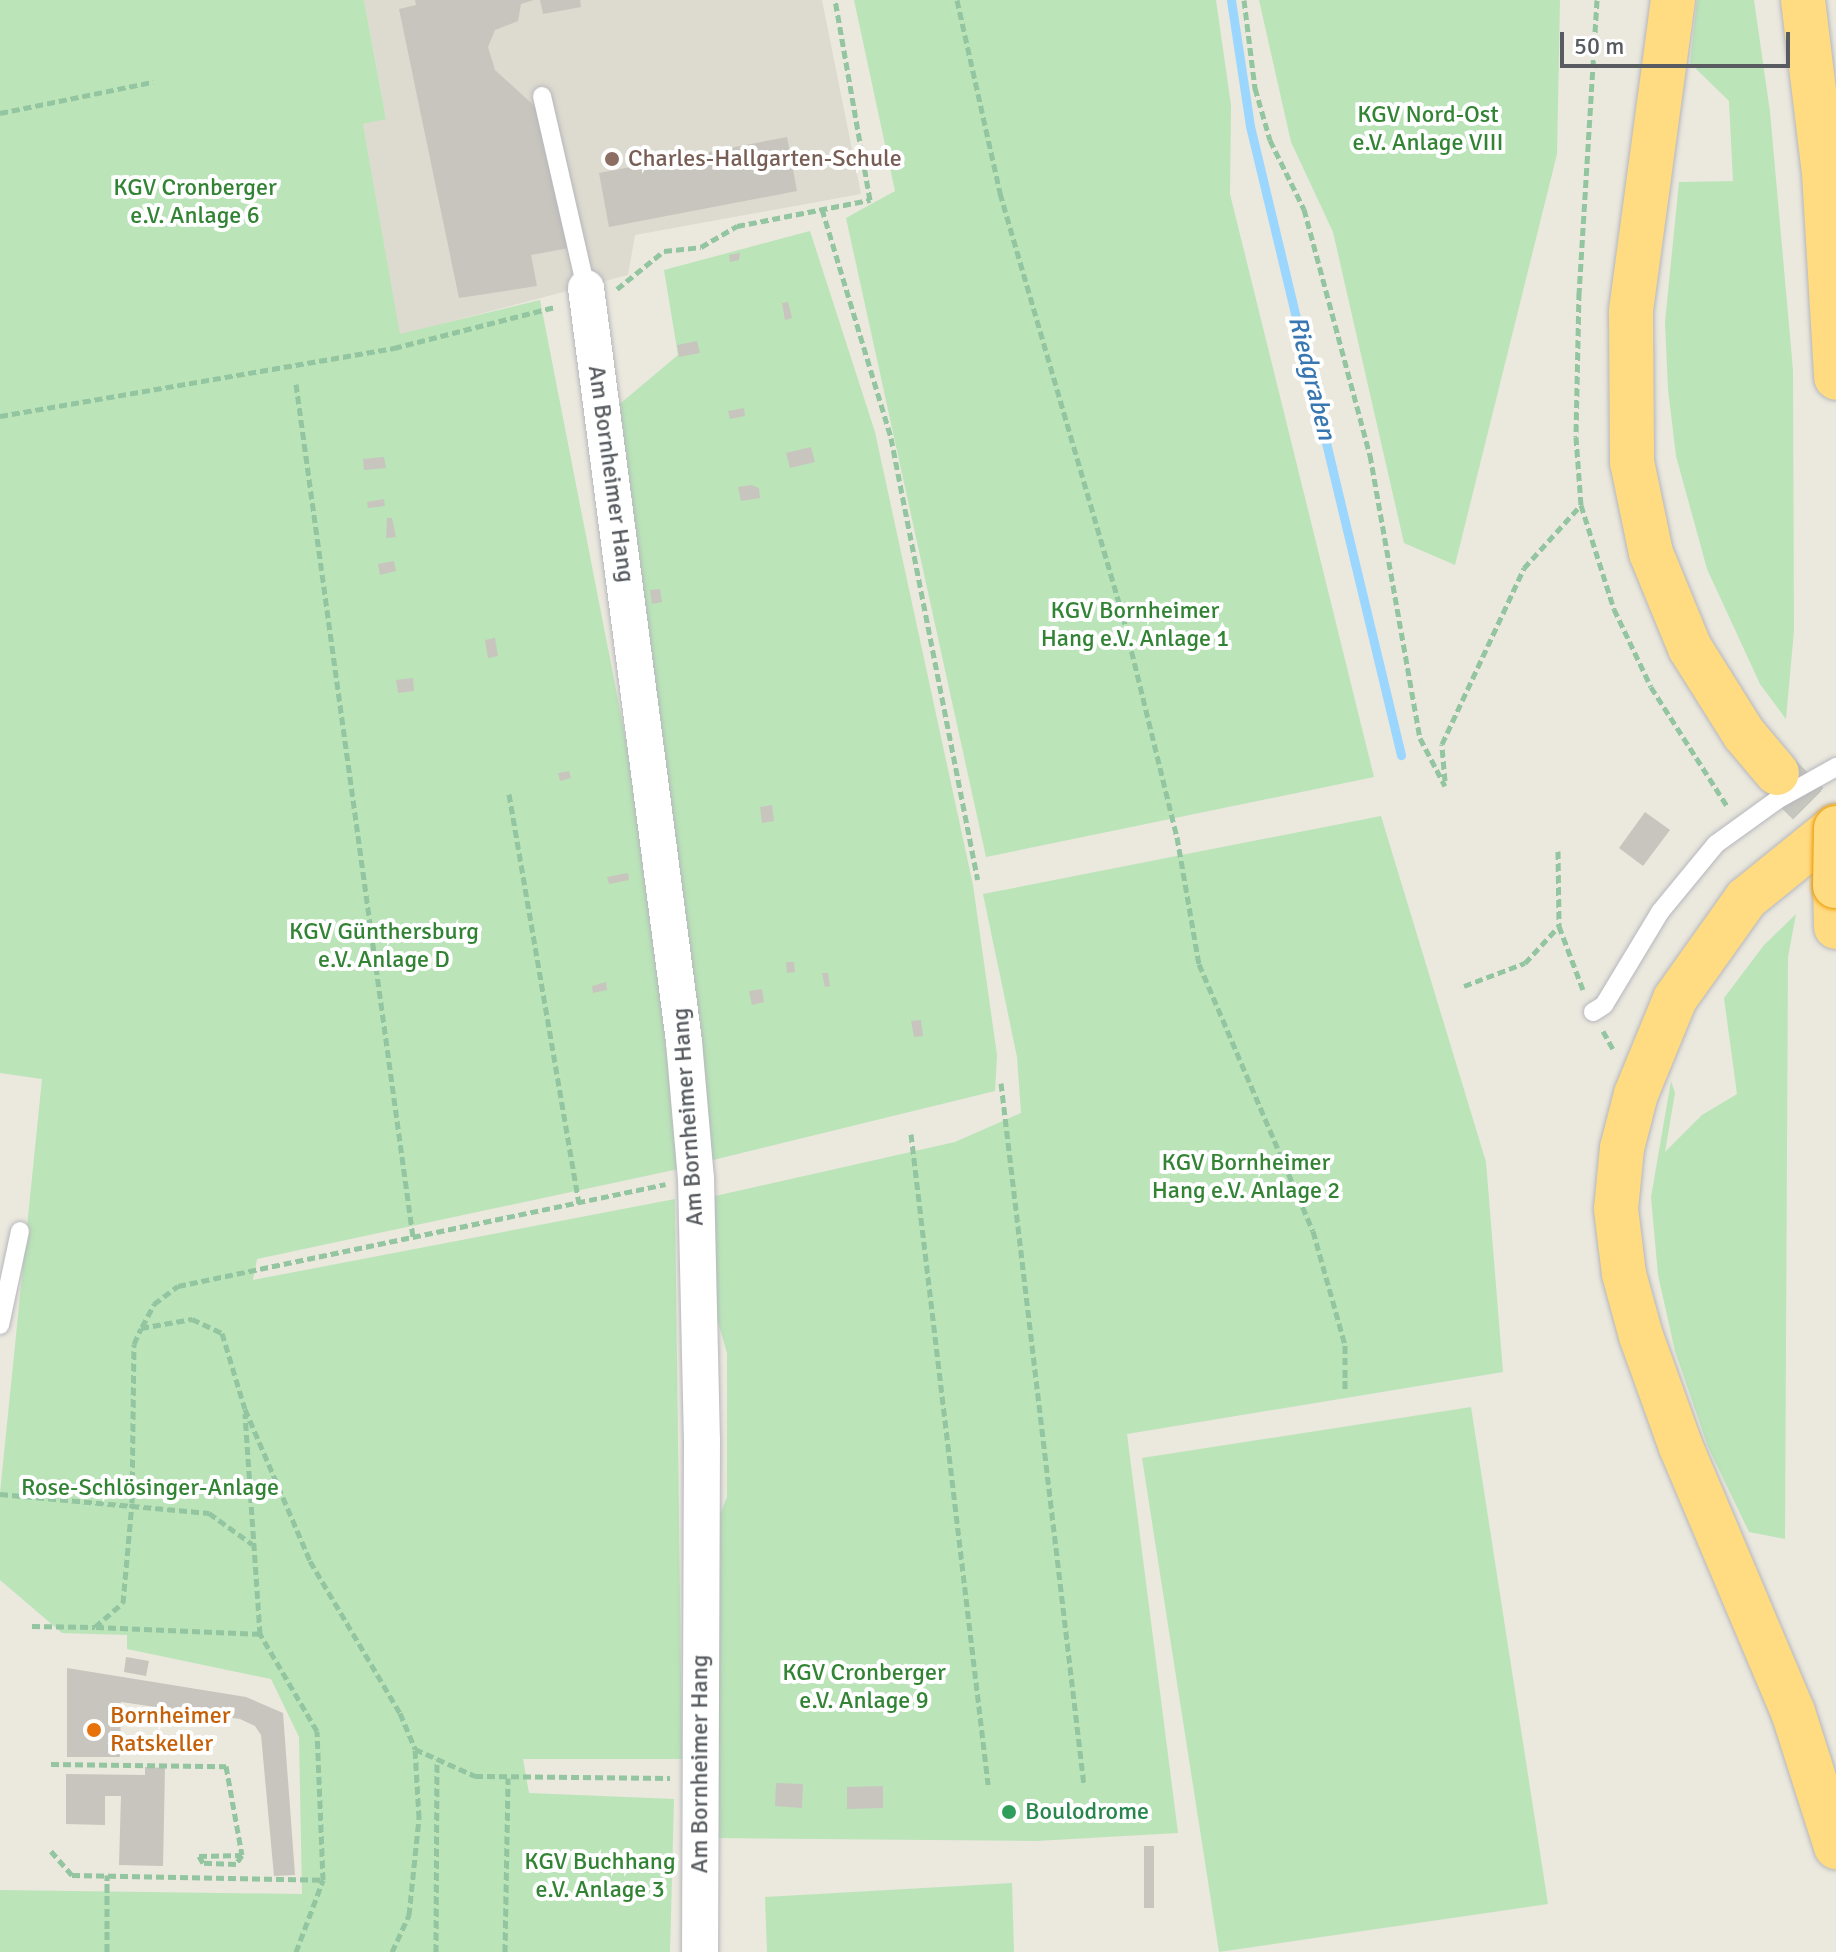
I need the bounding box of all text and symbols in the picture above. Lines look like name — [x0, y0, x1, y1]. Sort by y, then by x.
scale bar — [1564, 16, 1794, 66]
text: 50 m — [1574, 31, 1624, 61]
park label: KGV Nord-Ost e.V. Anlage VIII — [1352, 101, 1504, 157]
place label: Charles-Hallgarten-Schule — [628, 145, 902, 173]
marker: Charles-Hallgarten-Schule — [603, 150, 621, 168]
park label: KGV Cronberger e.V. Anlage 6 — [113, 174, 277, 230]
water label: Riedgraben — [1281, 313, 1341, 443]
street label: Am Bornheimer Hang — [582, 364, 640, 584]
park label: KGV Bornheimer Hang e.V. Anlage 1 — [1041, 597, 1229, 653]
park label: KGV Günthersburg e.V. Anlage D — [289, 918, 479, 974]
street label: Am Bornheimer Hang — [666, 1007, 710, 1227]
park label: KGV Bornheimer Hang e.V. Anlage 2 — [1152, 1149, 1340, 1205]
park label: Rose-Schlösinger-Anlage — [21, 1474, 279, 1502]
street label: Am Bornheimer Hang — [686, 1655, 714, 1873]
park label: KGV Cronberger e.V. Anlage 9 — [782, 1659, 946, 1715]
place label: Bornheimer Ratskeller — [110, 1702, 230, 1758]
marker: Bornheimer Ratskeller — [85, 1721, 103, 1739]
place label: Boulodrome — [1025, 1798, 1149, 1826]
marker: Boulodrome — [1000, 1803, 1018, 1821]
park label: KGV Buchhang e.V. Anlage 3 — [524, 1848, 676, 1904]

